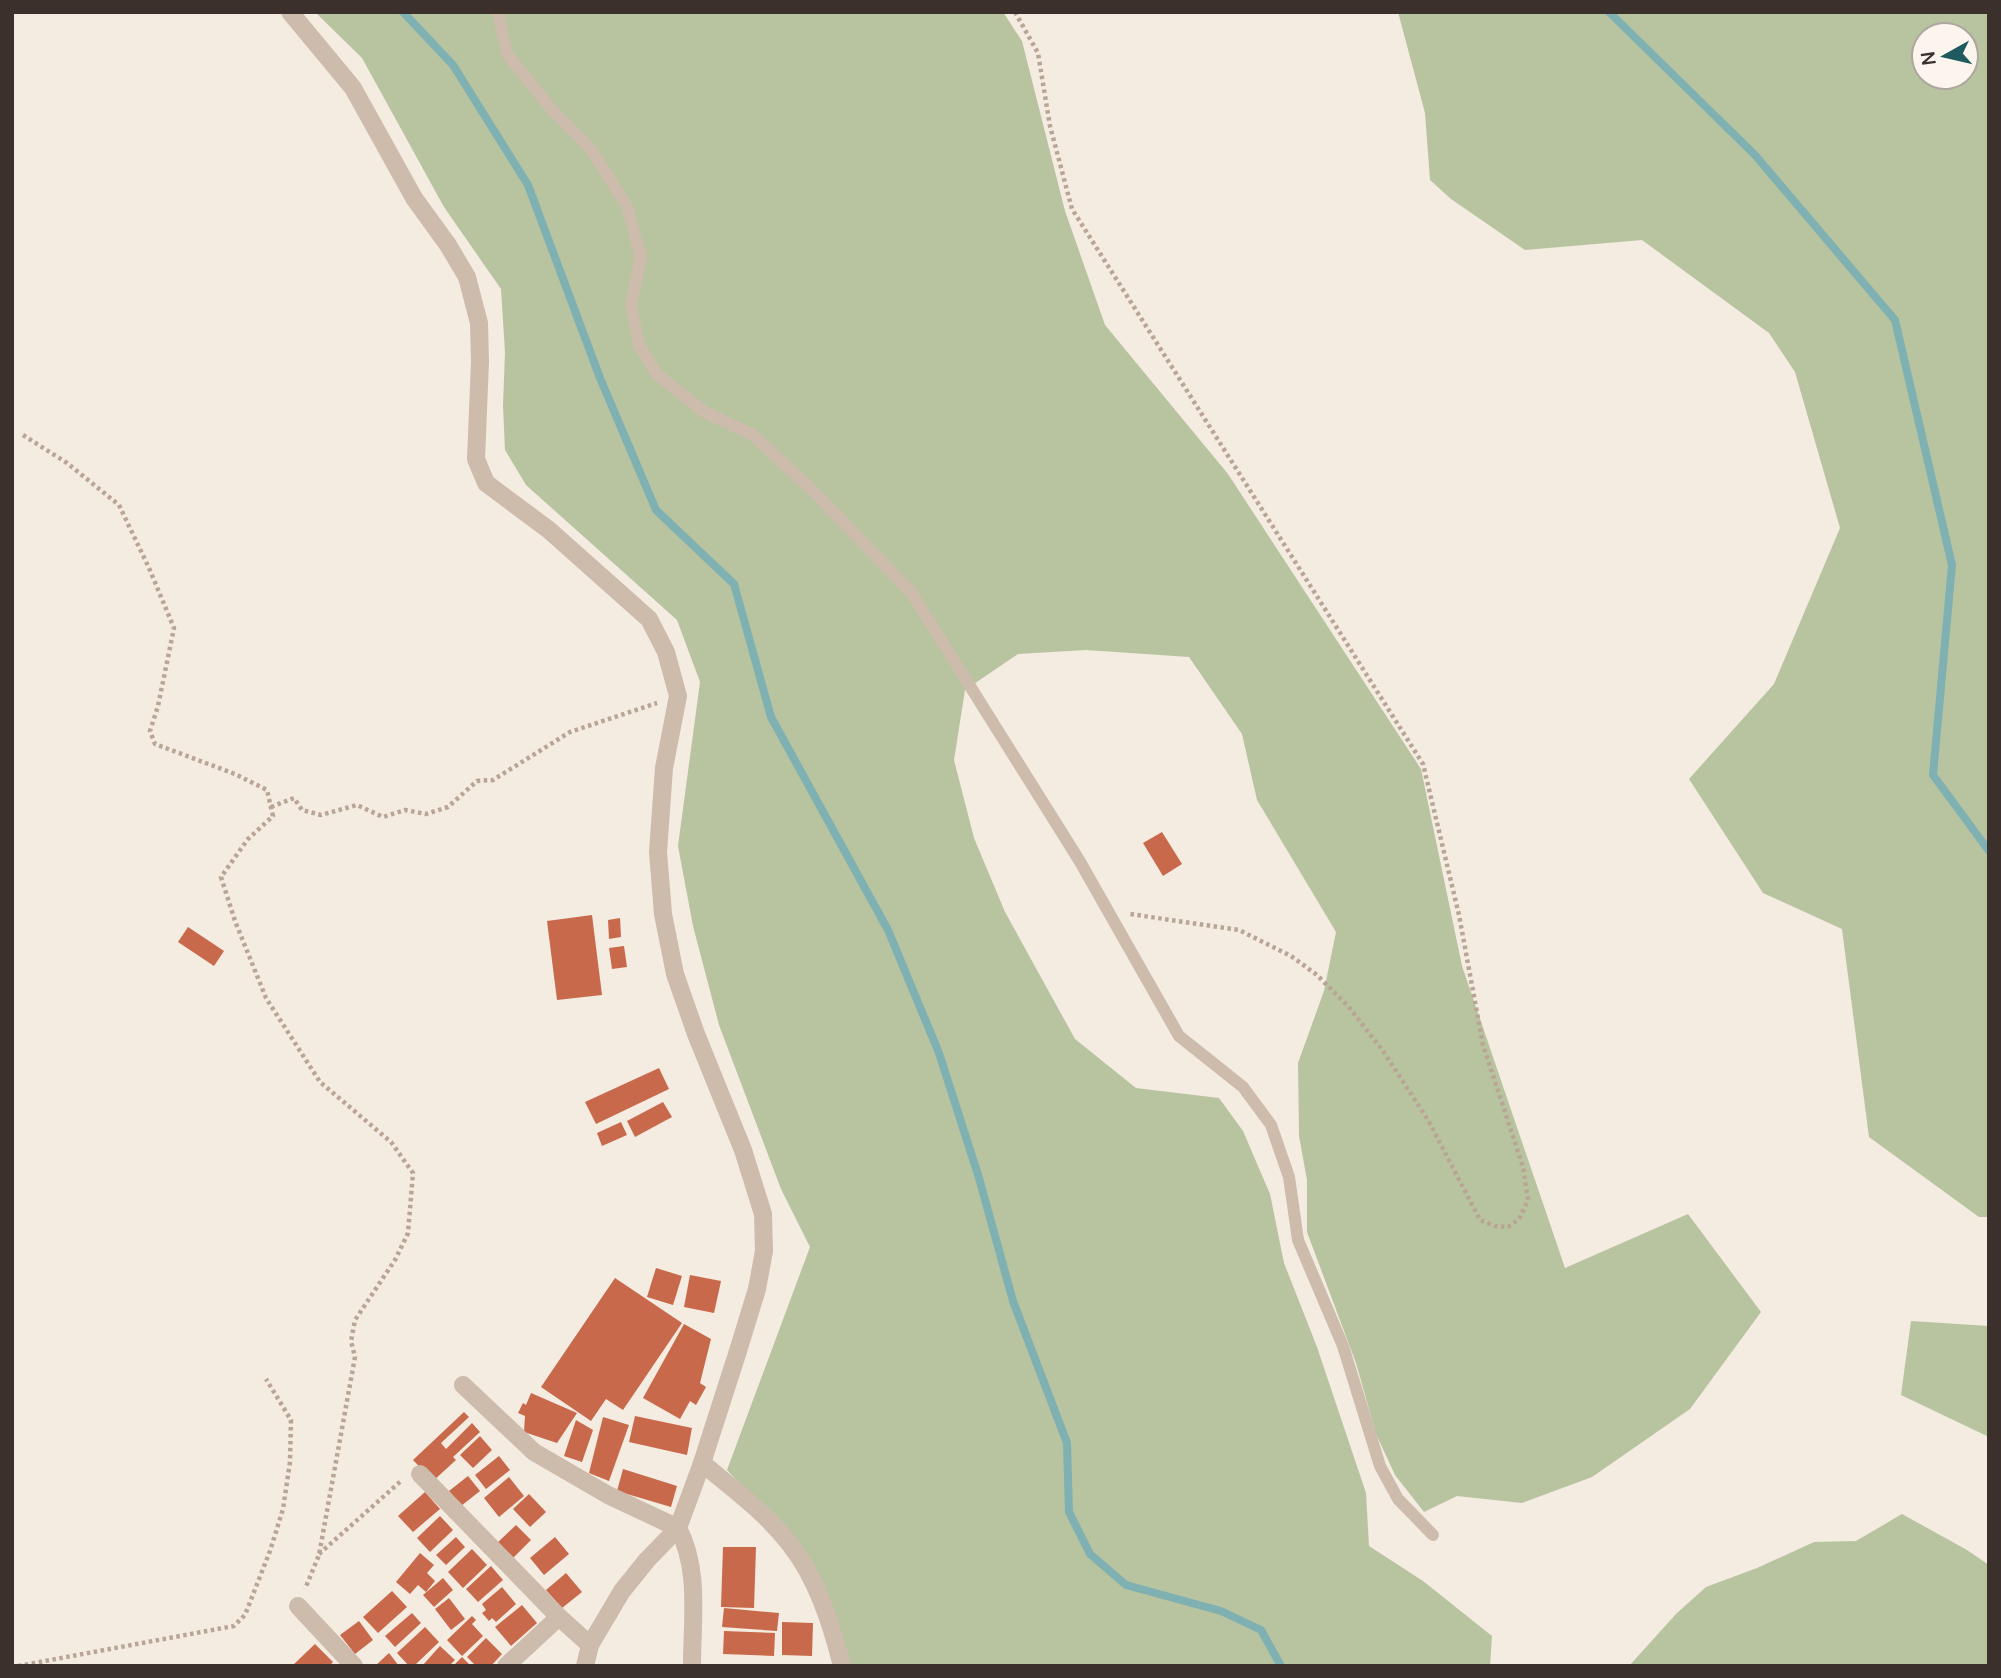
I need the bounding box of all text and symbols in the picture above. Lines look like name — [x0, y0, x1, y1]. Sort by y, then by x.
north arrow — [1910, 21, 1980, 91]
text: N — [1914, 50, 1942, 67]

